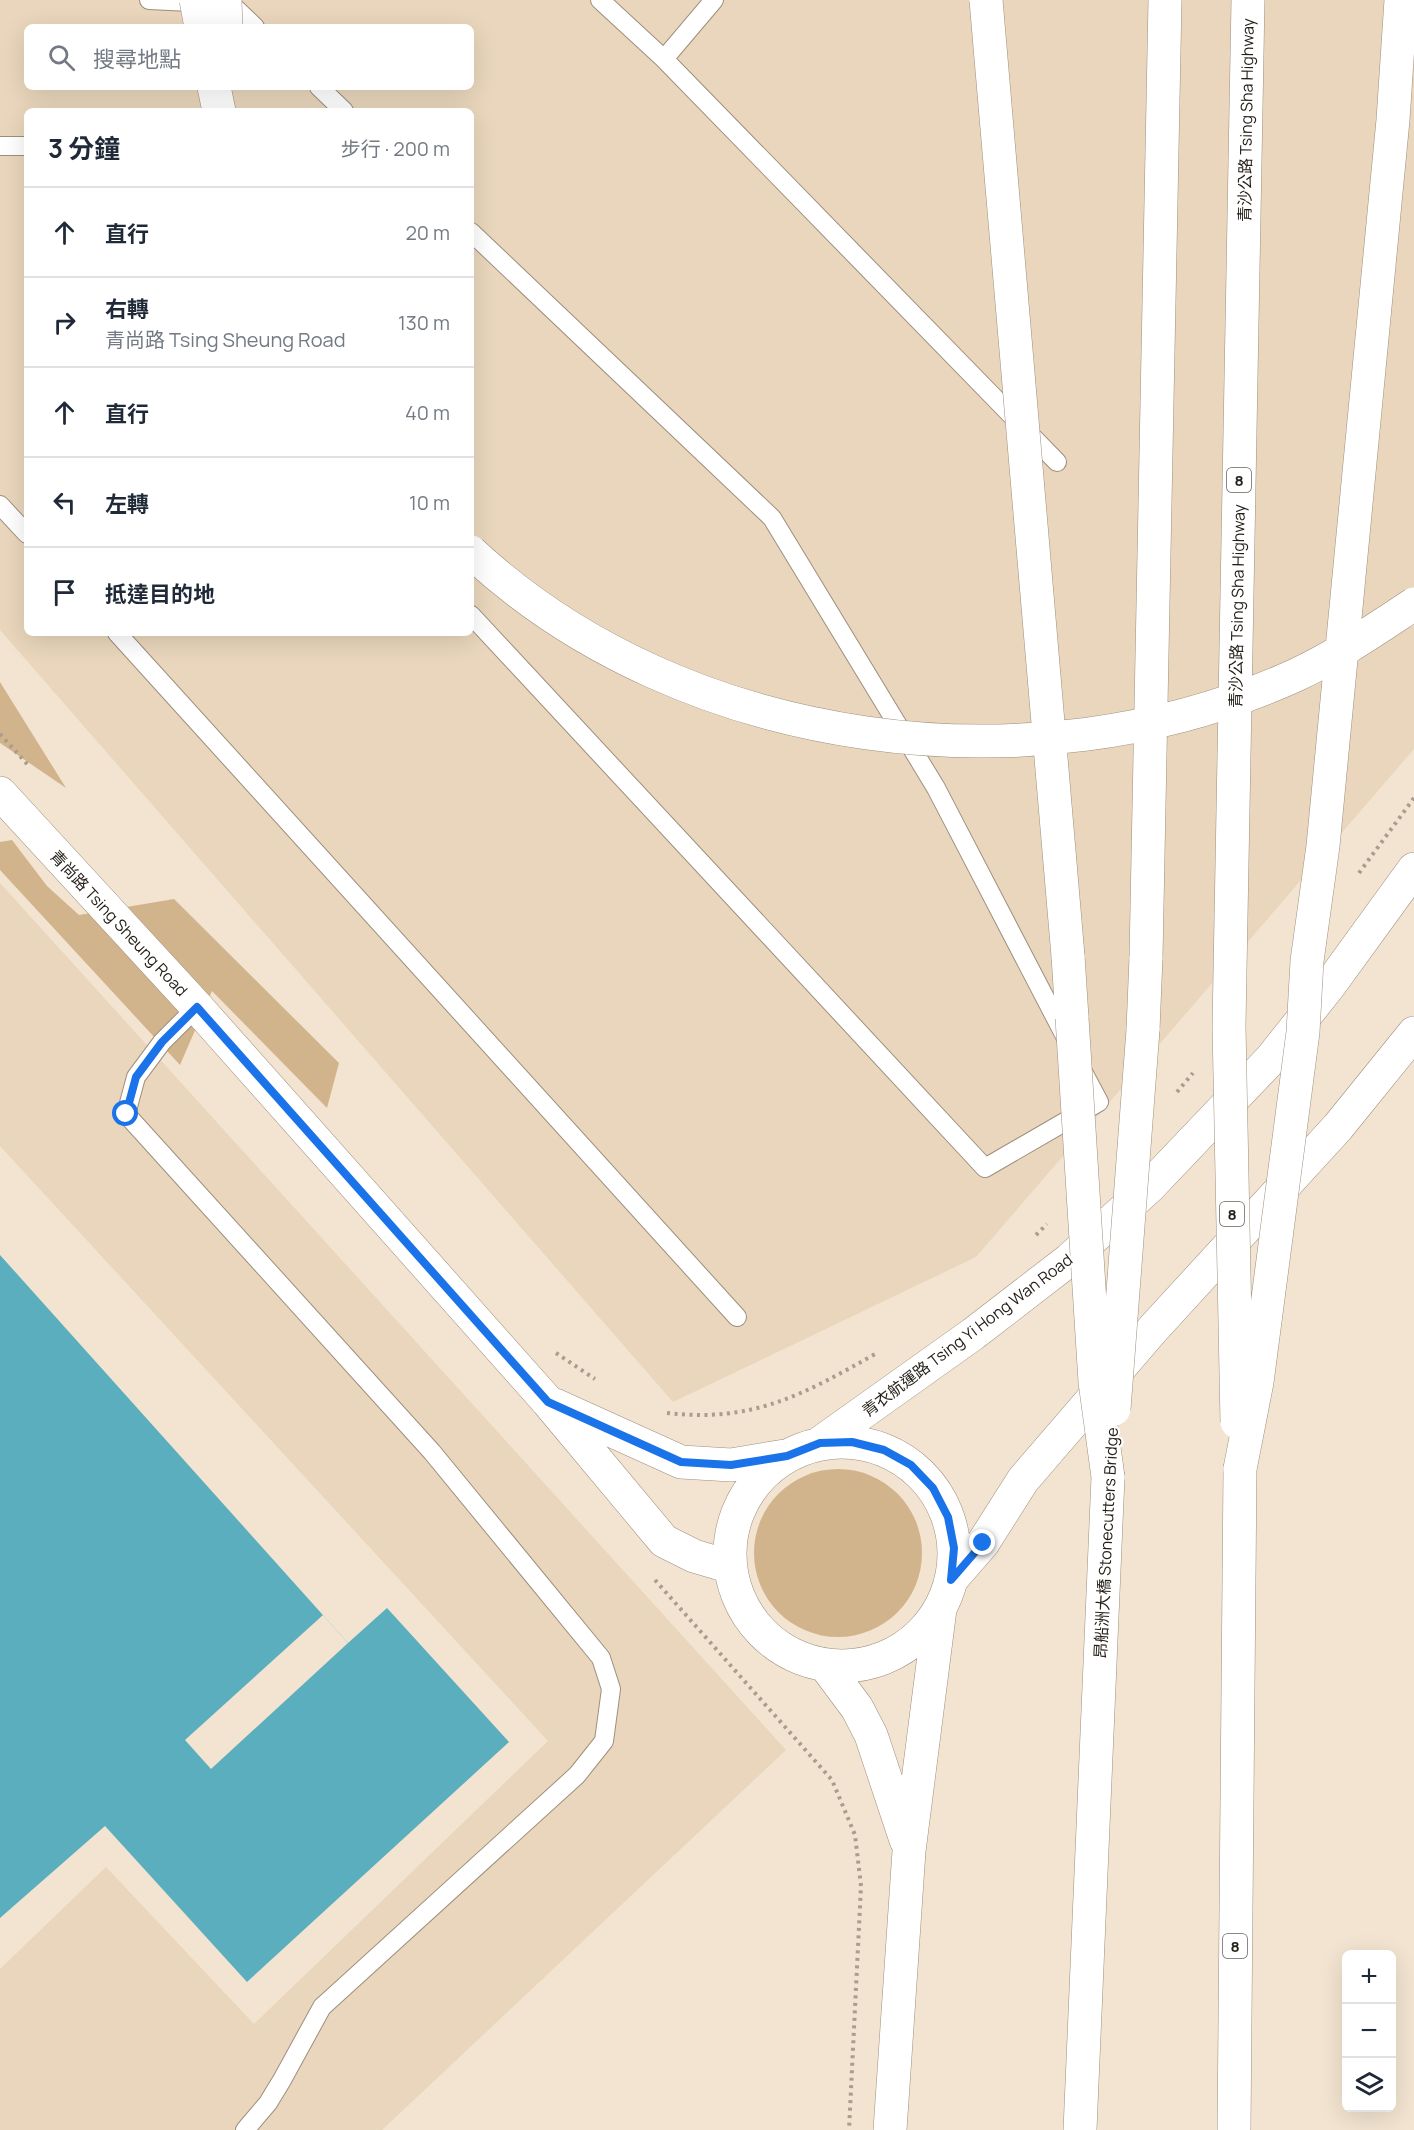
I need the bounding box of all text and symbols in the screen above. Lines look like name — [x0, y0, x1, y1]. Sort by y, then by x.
street label: 青沙公路 Tsing Sha Highway — [1233, 17, 1259, 222]
search box — [24, 24, 474, 90]
icon: search — [45, 41, 78, 74]
text: 搜尋地點 — [93, 44, 181, 74]
text: 3 分鐘 — [48, 130, 120, 166]
text: 步行 · 200 m — [341, 135, 450, 162]
icon: ahead — [48, 216, 81, 249]
text: 直行 — [105, 219, 149, 249]
text: 20 m — [405, 219, 450, 246]
text: 右轉 — [105, 294, 149, 324]
icon: right — [48, 306, 81, 339]
text: 130 m — [398, 309, 450, 336]
text: 青尚路 Tsing Sheung Road — [105, 326, 346, 353]
icon: ahead — [48, 396, 81, 429]
text: 直行 — [105, 399, 149, 429]
text: 40 m — [405, 399, 450, 426]
road number: 8 — [1227, 468, 1251, 492]
icon: left — [48, 486, 81, 519]
text: 左轉 — [105, 489, 149, 519]
text: 10 m — [409, 489, 450, 516]
street label: 青沙公路 Tsing Sha Highway — [1224, 503, 1250, 708]
icon: arrive — [48, 576, 81, 609]
text: 抵達目的地 — [105, 579, 215, 609]
street label: 青尚路 Tsing Sheung Road — [45, 845, 193, 1001]
route start — [112, 1100, 138, 1126]
road number: 8 — [1220, 1202, 1244, 1226]
street label: 青衣航運路 Tsing Yi Hong Wan Road — [857, 1248, 1077, 1422]
street label: 昂船洲大橋 Stonecutters Bridge — [1089, 1427, 1123, 1659]
route end — [969, 1529, 995, 1555]
road number: 8 — [1223, 1934, 1247, 1958]
map controls — [1342, 1950, 1396, 2112]
button: + — [1342, 1950, 1396, 2004]
button: − — [1342, 2004, 1396, 2058]
button: layers — [1342, 2058, 1396, 2112]

